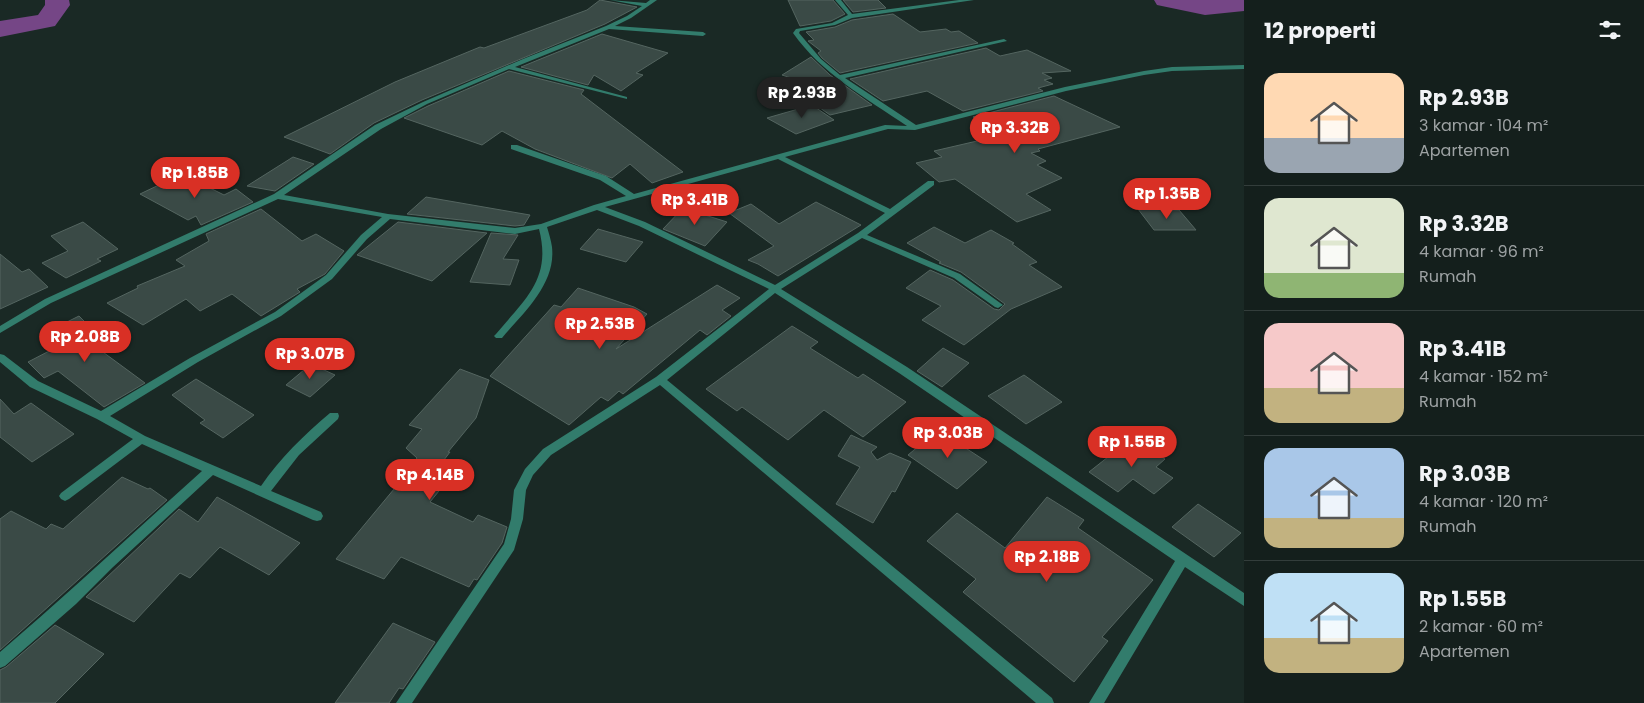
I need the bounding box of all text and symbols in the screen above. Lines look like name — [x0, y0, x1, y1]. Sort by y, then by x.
text: 12 properti — [1264, 16, 1376, 45]
icon: filters — [1596, 16, 1624, 44]
pin: Rp 2.93B — [750, 76, 854, 119]
text: Rp 2.93B — [768, 81, 836, 104]
text: Rp 2.93B — [1419, 83, 1509, 112]
icon: home — [1304, 93, 1364, 153]
pin: Rp 3.32B — [963, 112, 1067, 154]
text: 3 kamar · 104 m² — [1419, 114, 1548, 137]
text: Rp 3.32B — [981, 116, 1049, 139]
text: Apartemen — [1419, 139, 1510, 162]
pin: Rp 1.85B — [143, 156, 247, 199]
text: Rp 1.85B — [162, 161, 228, 184]
pin: Rp 1.35B — [1115, 178, 1219, 220]
text: Rp 1.35B — [1134, 182, 1200, 205]
pin: Rp 3.41B — [643, 184, 747, 226]
text: Rp 3.41B — [662, 188, 728, 211]
text: Rp 3.32B — [1419, 209, 1509, 238]
icon: home — [1304, 218, 1364, 278]
text: 4 kamar · 96 m² — [1419, 240, 1544, 263]
text: Rumah — [1419, 265, 1477, 288]
pin: Rp 2.53B — [548, 308, 652, 350]
text: Rp 2.53B — [566, 312, 634, 335]
pin: Rp 2.08B — [33, 320, 137, 363]
text: Rp 2.08B — [50, 325, 120, 348]
text: Rp 3.41B — [1419, 334, 1506, 363]
pin: Rp 3.07B — [258, 338, 362, 380]
text: Rp 3.07B — [276, 342, 344, 365]
icon: home — [1304, 343, 1364, 403]
text: 4 kamar · 152 m² — [1419, 365, 1548, 388]
text: Rumah — [1419, 390, 1477, 413]
pin: Rp 3.03B — [896, 416, 1000, 459]
text: Rp 3.03B — [913, 421, 983, 444]
pin: Rp 1.55B — [1080, 426, 1184, 468]
text: Rp 1.55B — [1099, 430, 1165, 453]
pin: Rp 4.14B — [378, 458, 482, 501]
text: Rp 3.03B — [1419, 459, 1510, 488]
text: Rp 4.14B — [396, 463, 464, 486]
icon: home — [1304, 468, 1364, 528]
text: 4 kamar · 120 m² — [1419, 490, 1548, 513]
text: Rumah — [1419, 515, 1477, 538]
pin: Rp 2.18B — [995, 540, 1099, 583]
text: Rp 2.18B — [1014, 545, 1080, 568]
text: Rp 1.55B — [1419, 584, 1506, 613]
icon: home — [1304, 593, 1364, 653]
text: 2 kamar · 60 m² — [1419, 615, 1543, 638]
text: Apartemen — [1419, 640, 1510, 663]

